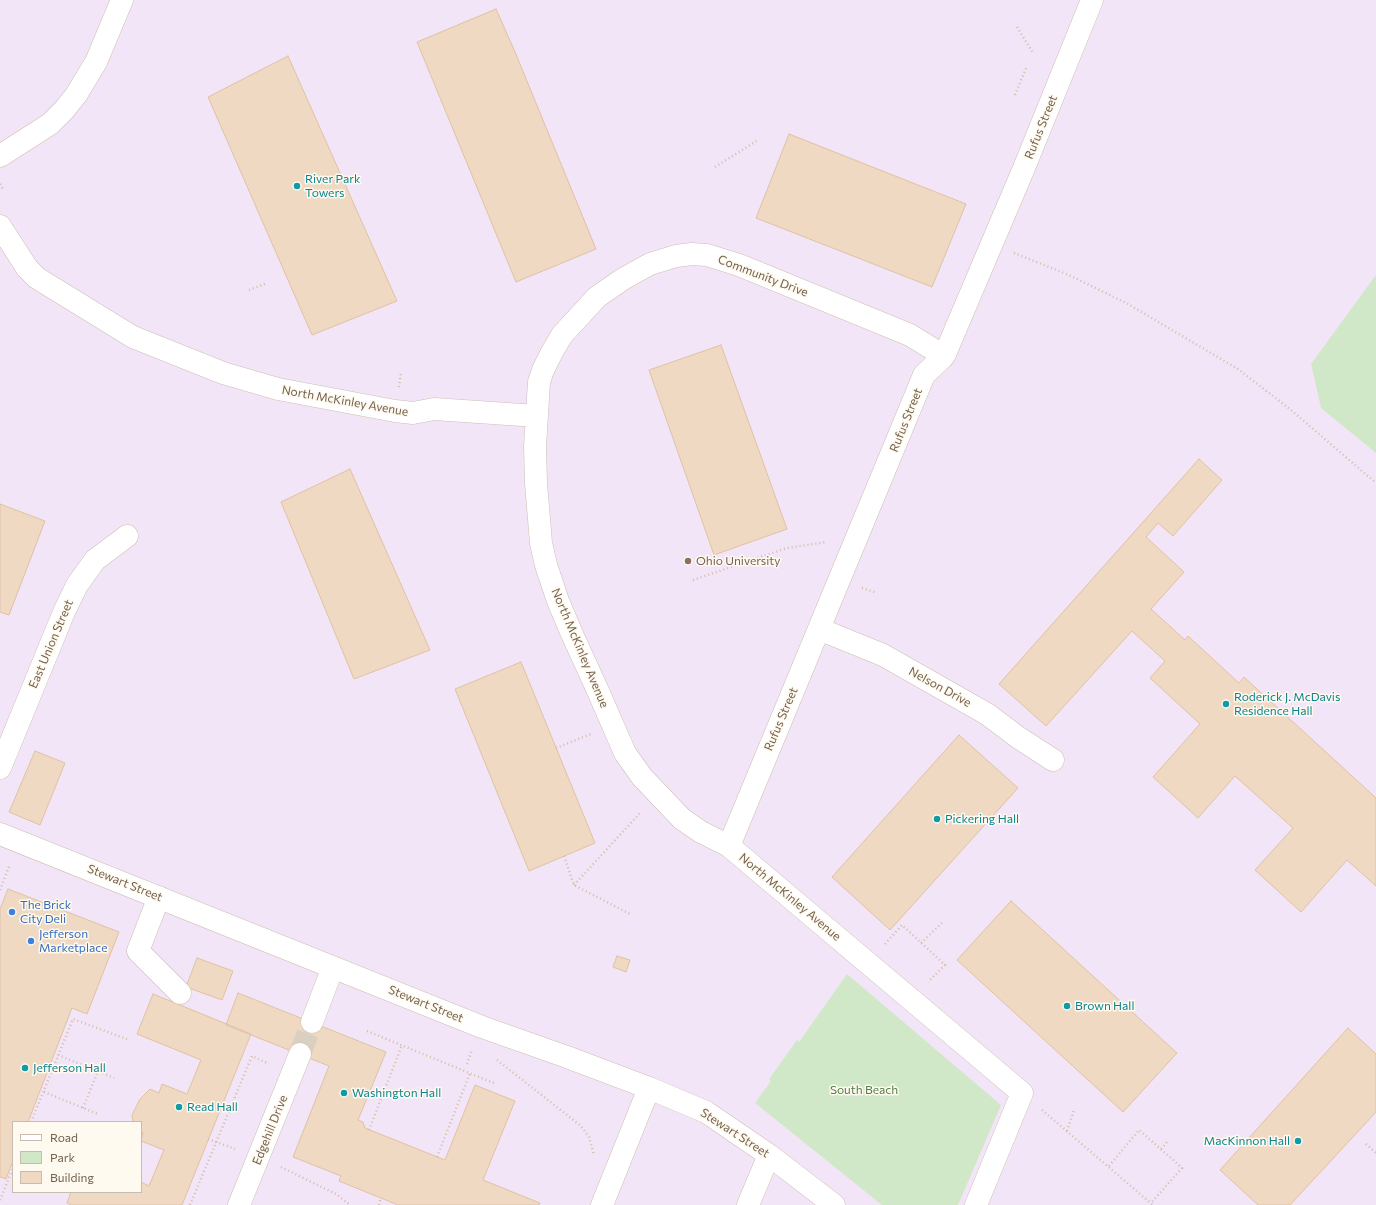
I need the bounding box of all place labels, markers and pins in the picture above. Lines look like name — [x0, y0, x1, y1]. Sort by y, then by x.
place label: River Park Towers — [305, 172, 361, 200]
marker: River Park Towers — [292, 181, 302, 191]
place label: Ohio University — [696, 554, 780, 568]
marker: Ohio University — [683, 556, 693, 566]
place label: Roderick J. McDavis Residence Hall — [1234, 690, 1340, 718]
marker: Roderick J. McDavis Residence Hall — [1221, 699, 1231, 709]
place label: Pickering Hall — [945, 812, 1019, 826]
marker: Pickering Hall — [932, 814, 942, 824]
place label: The Brick City Deli — [20, 898, 71, 926]
marker: The Brick City Deli — [7, 907, 17, 917]
place label: Jefferson Marketplace — [39, 927, 108, 955]
marker: Jefferson Marketplace — [26, 936, 36, 946]
place label: Brown Hall — [1075, 999, 1134, 1013]
marker: Brown Hall — [1062, 1001, 1072, 1011]
place label: Jefferson Hall — [33, 1061, 106, 1075]
marker: Jefferson Hall — [20, 1063, 30, 1073]
place label: Washington Hall — [352, 1086, 441, 1100]
marker: Washington Hall — [339, 1088, 349, 1098]
place label: Read Hall — [187, 1100, 238, 1114]
marker: Read Hall — [174, 1102, 184, 1112]
place label: MacKinnon Hall — [1204, 1134, 1290, 1148]
marker: MacKinnon Hall — [1293, 1136, 1303, 1146]

